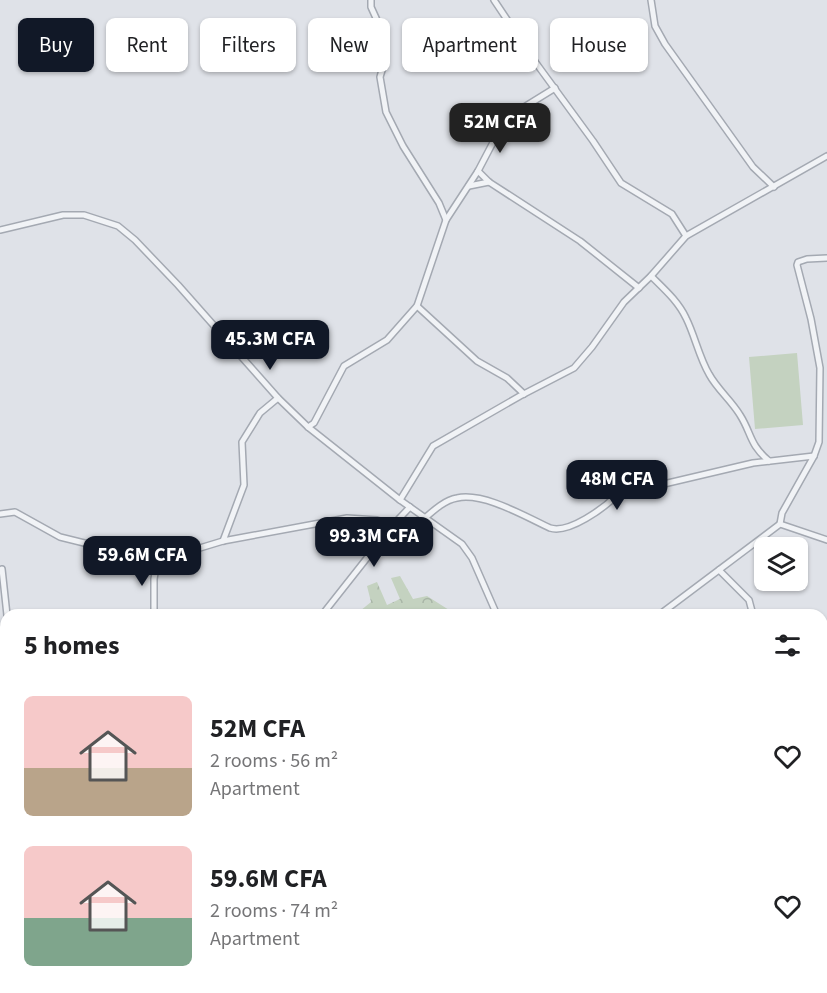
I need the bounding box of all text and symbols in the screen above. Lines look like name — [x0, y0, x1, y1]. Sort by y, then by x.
chip: Buy — [18, 18, 94, 72]
chip: Rent — [106, 18, 188, 72]
chip: Filters — [200, 18, 296, 72]
chip: New — [308, 18, 390, 72]
chip: Apartment — [402, 18, 538, 72]
chip: House — [550, 18, 648, 72]
pin: 52M CFA — [445, 103, 555, 154]
text: 52M CFA — [463, 108, 537, 136]
pin: 45.3M CFA — [201, 320, 339, 371]
text: 45.3M CFA — [225, 325, 315, 353]
pin: 48M CFA — [562, 460, 672, 511]
text: 48M CFA — [580, 465, 654, 493]
pin: 99.3M CFA — [305, 517, 443, 568]
text: 99.3M CFA — [329, 522, 419, 550]
pin: 59.6M CFA — [73, 536, 211, 587]
map controls — [754, 537, 808, 591]
button: layers — [754, 537, 808, 591]
text: 59.6M CFA — [97, 541, 187, 569]
text: 5 homes — [24, 627, 119, 664]
icon: filters — [771, 629, 804, 662]
text: 52M CFA — [210, 710, 305, 747]
icon: home — [72, 720, 144, 792]
icon: heart — [771, 740, 804, 773]
text: 2 rooms · 56 m² — [210, 747, 338, 775]
text: Apartment — [210, 775, 300, 803]
text: 59.6M CFA — [210, 860, 327, 897]
icon: home — [72, 870, 144, 942]
icon: heart — [771, 890, 804, 923]
text: 2 rooms · 74 m² — [210, 897, 338, 925]
text: Apartment — [210, 925, 300, 953]

